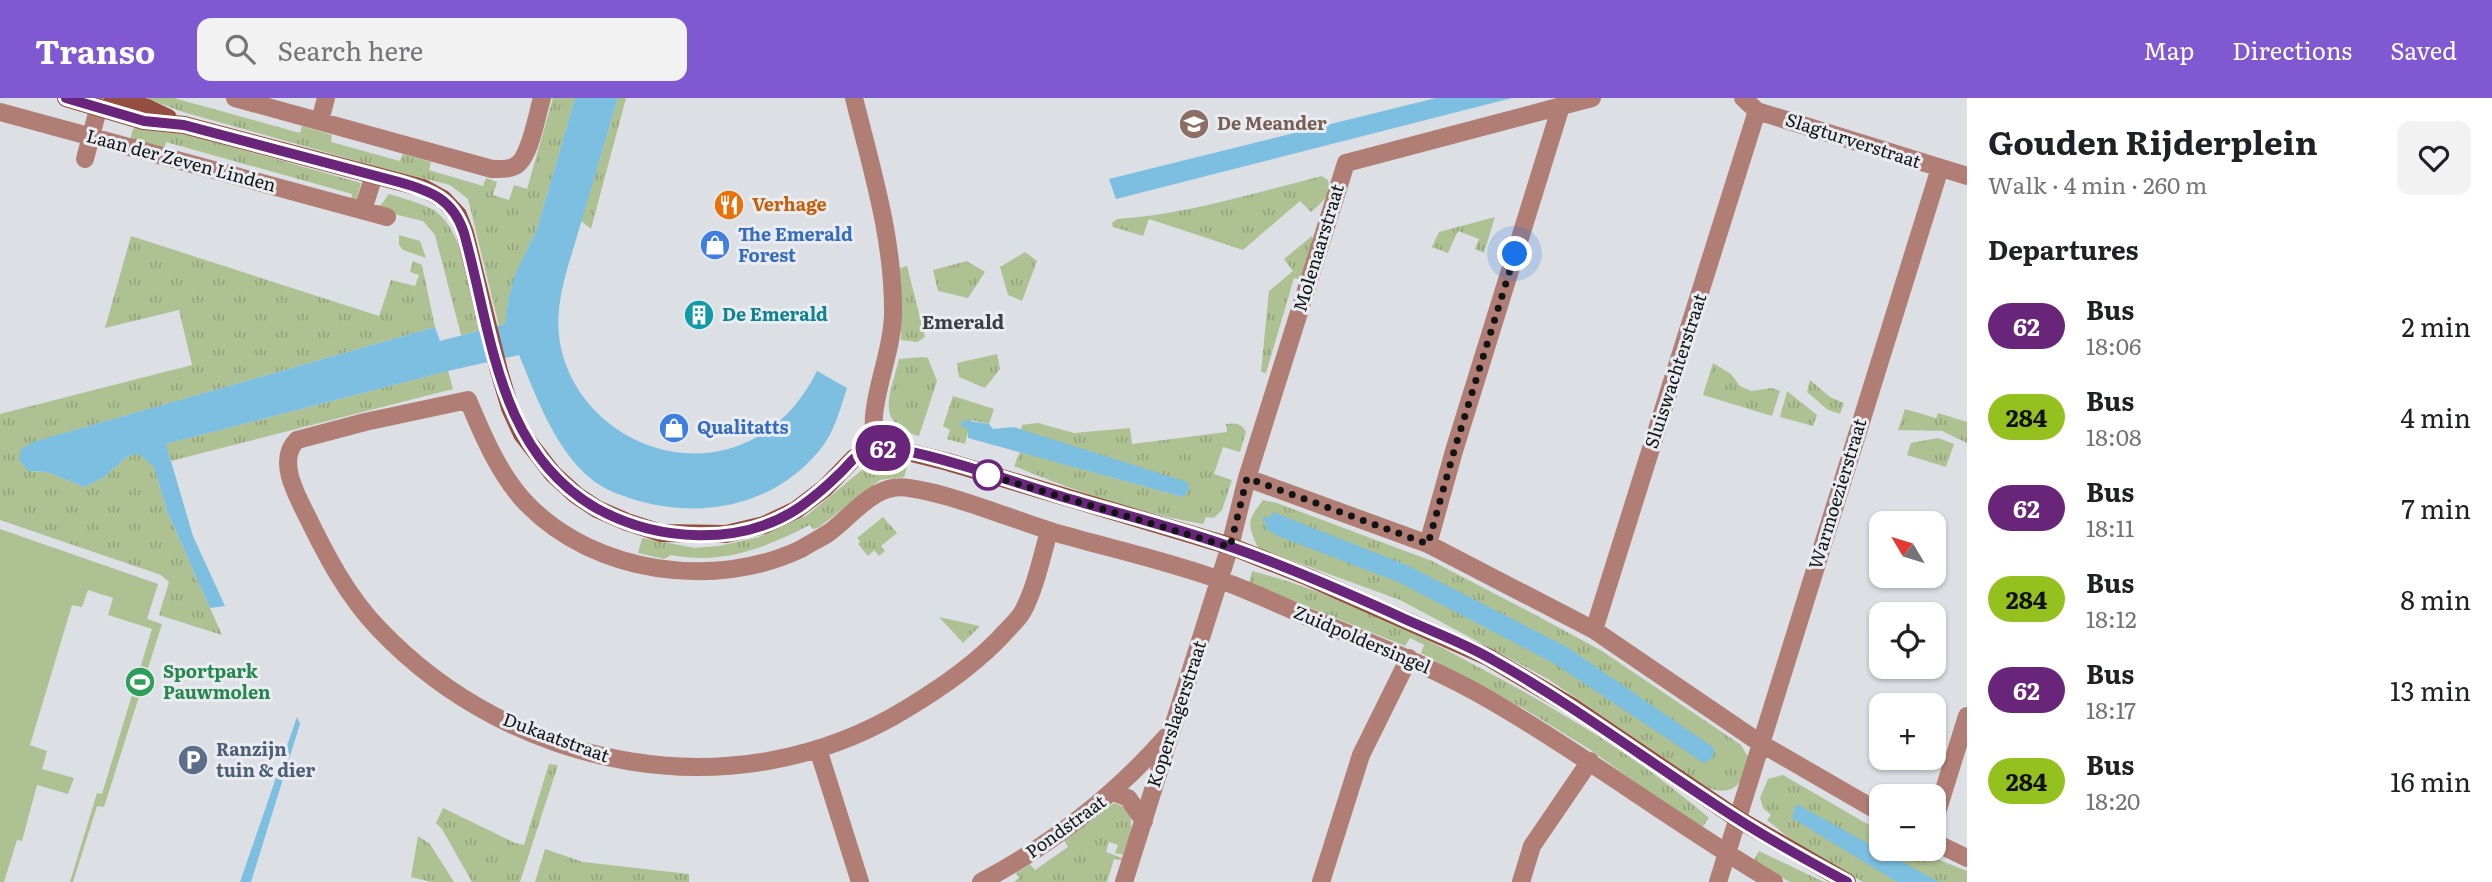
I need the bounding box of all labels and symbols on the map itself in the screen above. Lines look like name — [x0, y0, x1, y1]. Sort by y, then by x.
street label: Slagturverstraat — [1782, 105, 1925, 174]
school or university icon: De Meander — [1177, 107, 1211, 141]
place label: De Meander — [1217, 109, 1327, 136]
street label: Laan der Zeven Linden — [84, 121, 279, 198]
street label: Molenaarstraat — [1285, 180, 1350, 315]
restaurant icon: Verhage — [712, 188, 746, 222]
place label: Verhage — [752, 190, 827, 217]
place label: The Emerald Forest — [738, 220, 853, 268]
shop icon: The Emerald Forest — [698, 228, 732, 262]
your location — [1497, 236, 1532, 271]
street label: Sluiswachterstraat — [1637, 289, 1713, 452]
building icon: De Emerald — [682, 298, 716, 332]
place label: De Emerald — [722, 300, 828, 327]
district label: Emerald — [922, 307, 1005, 335]
shop icon: Qualitatts — [657, 411, 691, 445]
place label: Qualitatts — [697, 413, 788, 440]
street label: Warmoezierstraat — [1801, 414, 1873, 572]
line badge: 62 — [852, 425, 914, 471]
unlabelled marker — [973, 460, 1003, 490]
north arrow — [1869, 511, 1946, 588]
street label: Zuidpoldersingel — [1290, 598, 1435, 680]
street label: Koperslagerstraat — [1139, 636, 1212, 791]
place label: Sportpark Pauwmolen — [163, 657, 271, 705]
sports icon: Sportpark Pauwmolen — [123, 665, 157, 699]
street label: Dukaatstraat — [500, 705, 614, 769]
place label: Ranzijn tuin & dier — [216, 735, 315, 783]
parking icon: Ranzijn tuin & dier — [176, 743, 210, 777]
street label: Pondstraat — [1019, 787, 1111, 864]

